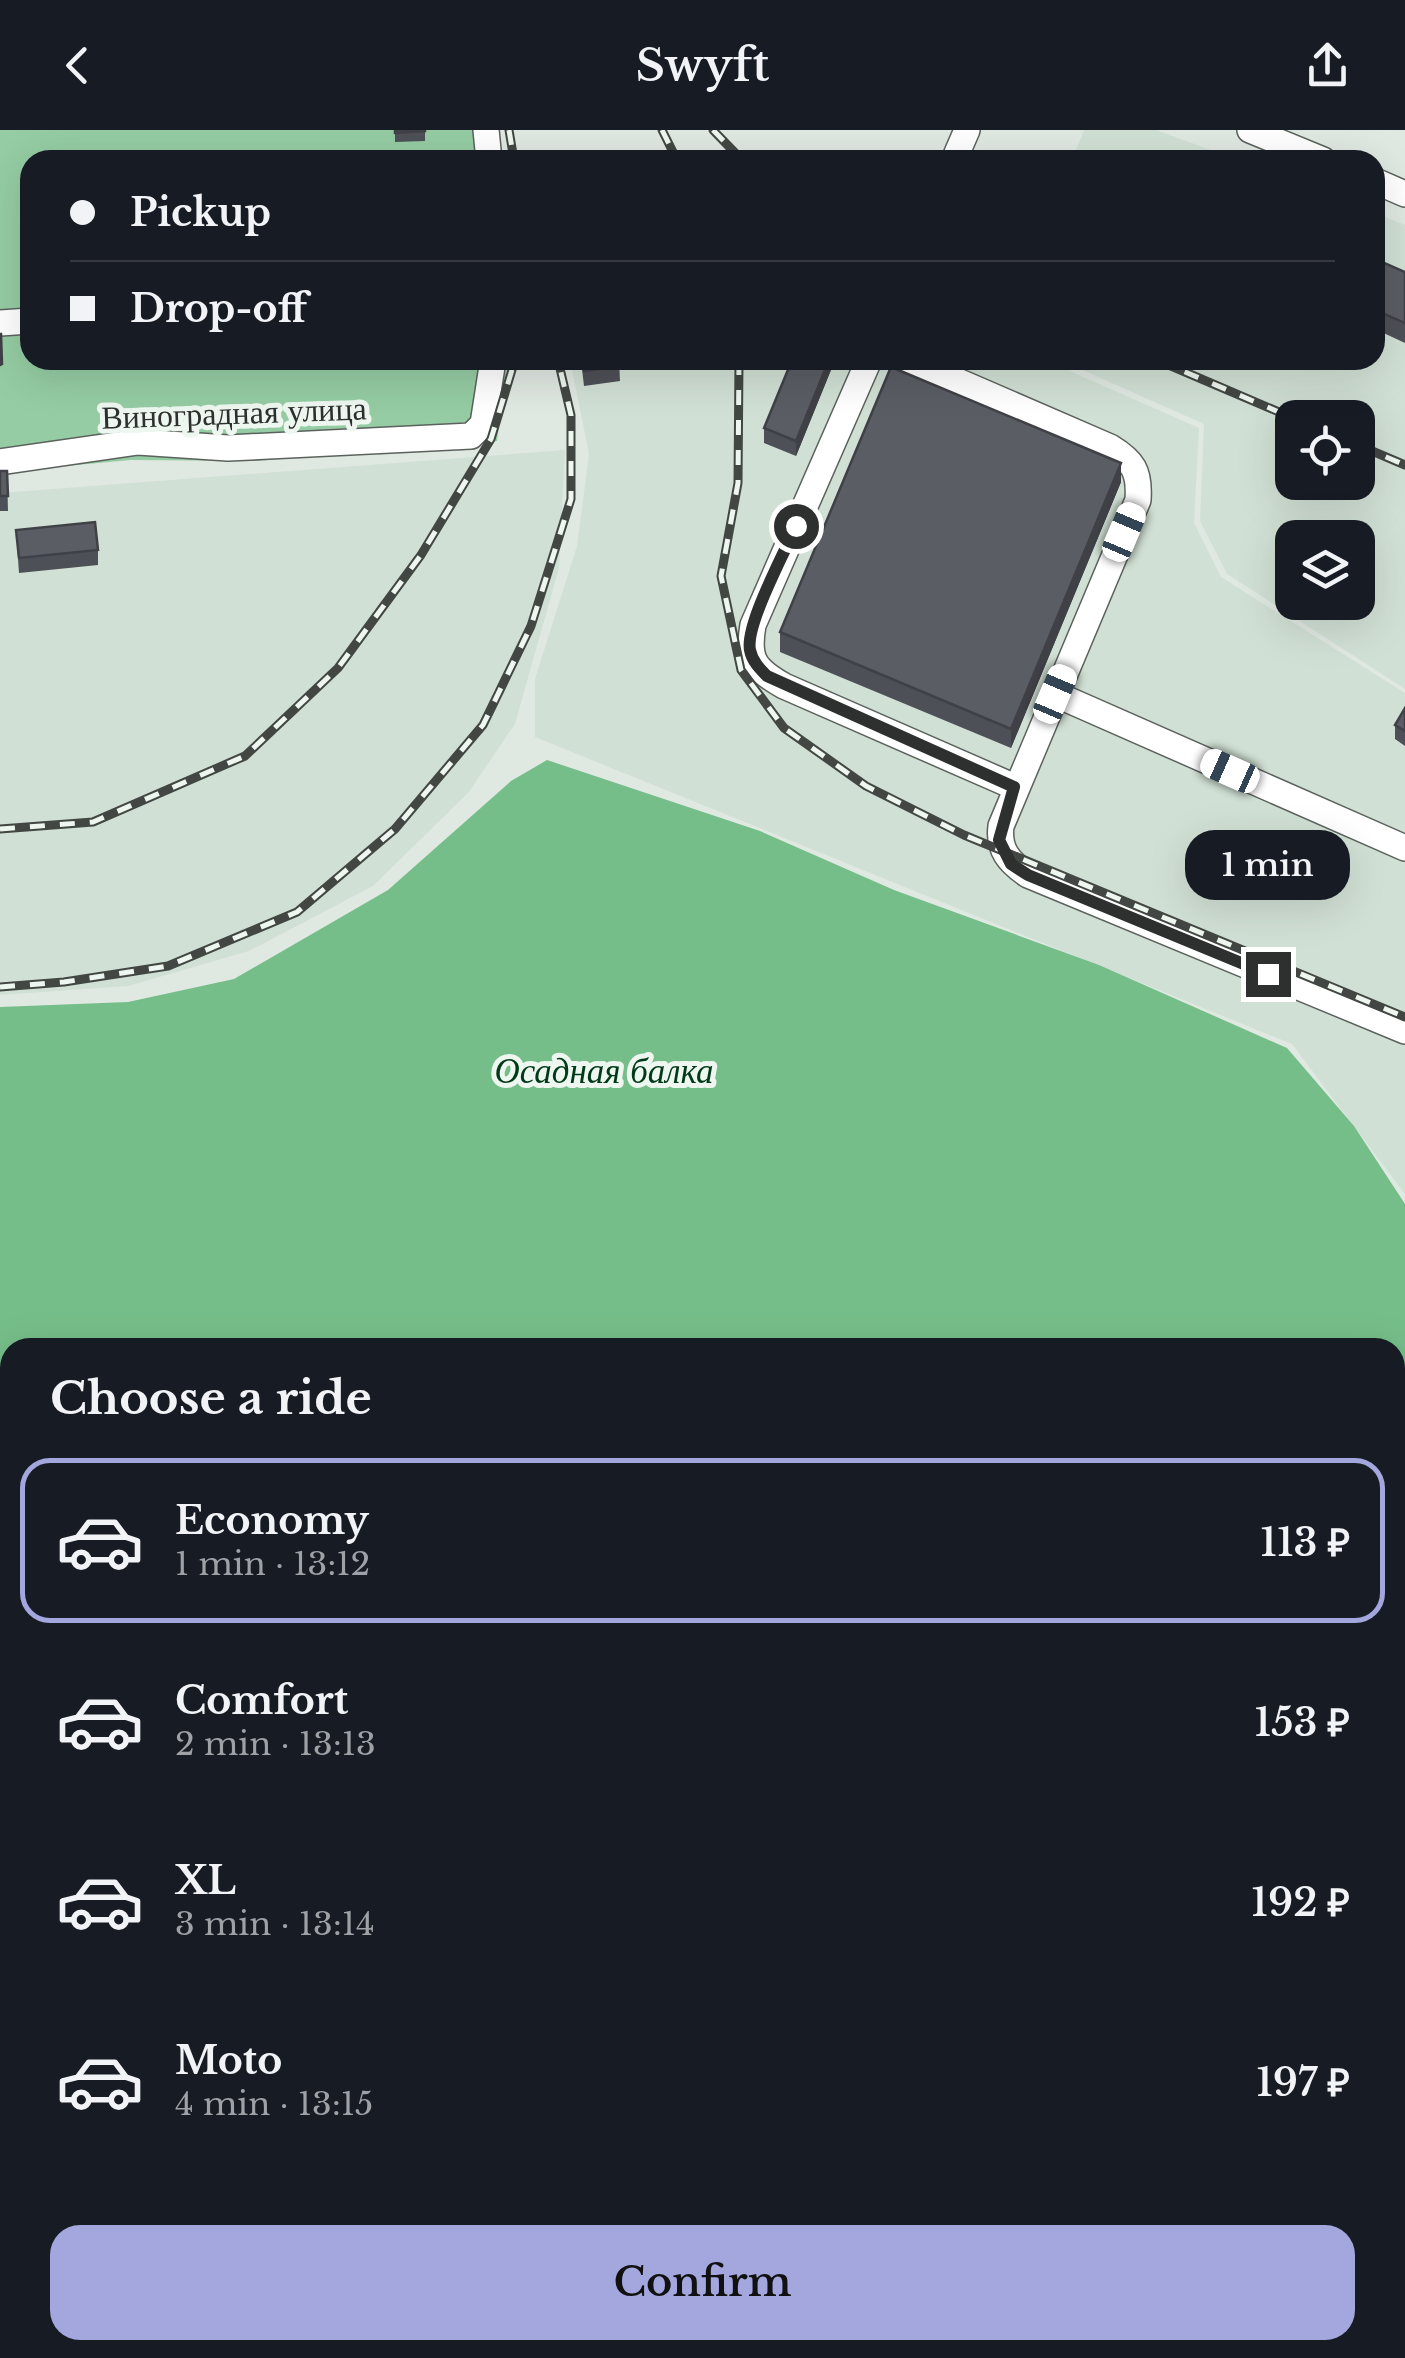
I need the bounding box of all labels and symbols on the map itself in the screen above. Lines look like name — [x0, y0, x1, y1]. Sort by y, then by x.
street label: Виноградная улица — [101, 388, 367, 438]
car — [1098, 499, 1150, 565]
route start — [774, 504, 819, 549]
car — [1029, 661, 1081, 727]
car — [1196, 745, 1264, 797]
callout: 1 min — [1186, 829, 1350, 899]
route end — [1246, 952, 1291, 997]
water label: Осадная балка — [494, 1049, 714, 1092]

